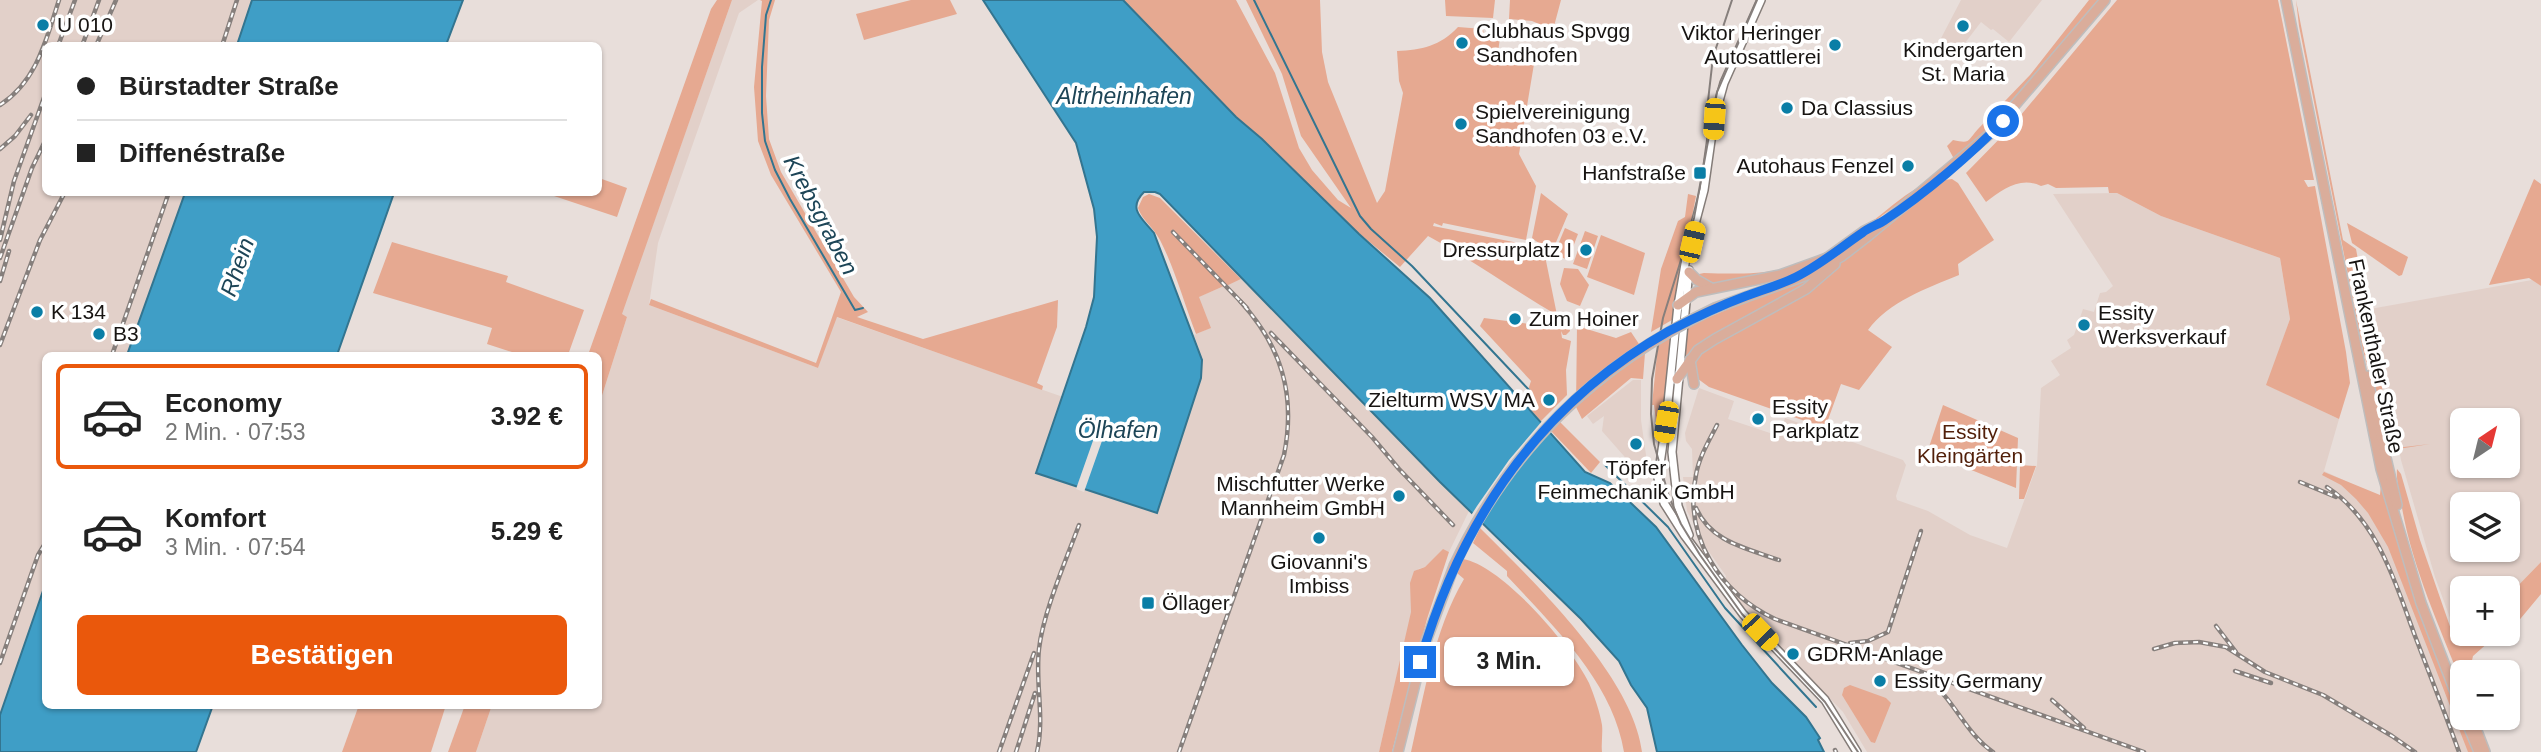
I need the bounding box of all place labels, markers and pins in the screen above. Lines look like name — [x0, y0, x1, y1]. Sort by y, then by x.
place label: U 010 — [57, 13, 113, 36]
marker: U 010 — [35, 17, 51, 33]
marker: Kindergarten St. Maria — [1955, 18, 1971, 34]
place label: Clubhaus Spvgg Sandhofen — [1476, 19, 1630, 66]
place label: Viktor Heringer Autosattlerei — [1681, 21, 1821, 68]
marker: Clubhaus Spvgg Sandhofen — [1454, 35, 1470, 51]
marker: Viktor Heringer Autosattlerei — [1827, 37, 1843, 53]
place label: Kindergarten St. Maria — [1903, 38, 2023, 85]
place label: Da Classius — [1801, 96, 1913, 119]
place label: Spielvereinigung Sandhofen 03 e.V. — [1475, 100, 1647, 147]
marker: Da Classius — [1779, 100, 1795, 116]
marker: Spielvereinigung Sandhofen 03 e.V. — [1453, 116, 1469, 132]
place label: Autohaus Fenzel — [1736, 154, 1894, 177]
marker: Autohaus Fenzel — [1900, 158, 1916, 174]
place label: Hanfstraße — [1582, 161, 1686, 184]
marker: Hanfstraße — [1692, 165, 1708, 181]
place label: Dressurplatz I — [1442, 238, 1572, 261]
marker: Dressurplatz I — [1578, 242, 1594, 258]
place label: K 134 — [51, 300, 106, 323]
place label: Essity Werksverkauf — [2098, 301, 2226, 348]
marker: K 134 — [29, 304, 45, 320]
place label: Zum Hoiner — [1529, 307, 1639, 330]
marker: Zum Hoiner — [1507, 311, 1523, 327]
marker: Essity Werksverkauf — [2076, 317, 2092, 333]
place label: B3 — [113, 322, 139, 345]
marker: B3 — [91, 326, 107, 342]
place label: Zielturm WSV MA — [1368, 388, 1535, 411]
marker: Zielturm WSV MA — [1541, 392, 1557, 408]
place label: Essity Parkplatz — [1772, 395, 1860, 442]
marker: Essity Parkplatz — [1750, 411, 1766, 427]
marker: Töpfer Feinmechanik GmbH — [1628, 436, 1644, 452]
place label: Töpfer Feinmechanik GmbH — [1537, 456, 1735, 503]
place label: Mischfutter Werke Mannheim GmbH — [1216, 472, 1385, 519]
marker: Mischfutter Werke Mannheim GmbH — [1391, 488, 1407, 504]
marker: Giovanni's Imbiss — [1311, 530, 1327, 546]
place label: Giovanni's Imbiss — [1270, 550, 1368, 597]
place label: Öllager — [1162, 591, 1230, 614]
marker: Öllager — [1140, 595, 1156, 611]
place label: GDRM-Anlage — [1807, 642, 1944, 665]
marker: GDRM-Anlage — [1785, 646, 1801, 662]
place label: Essity Germany — [1894, 669, 2043, 692]
marker: Essity Germany — [1872, 673, 1888, 689]

